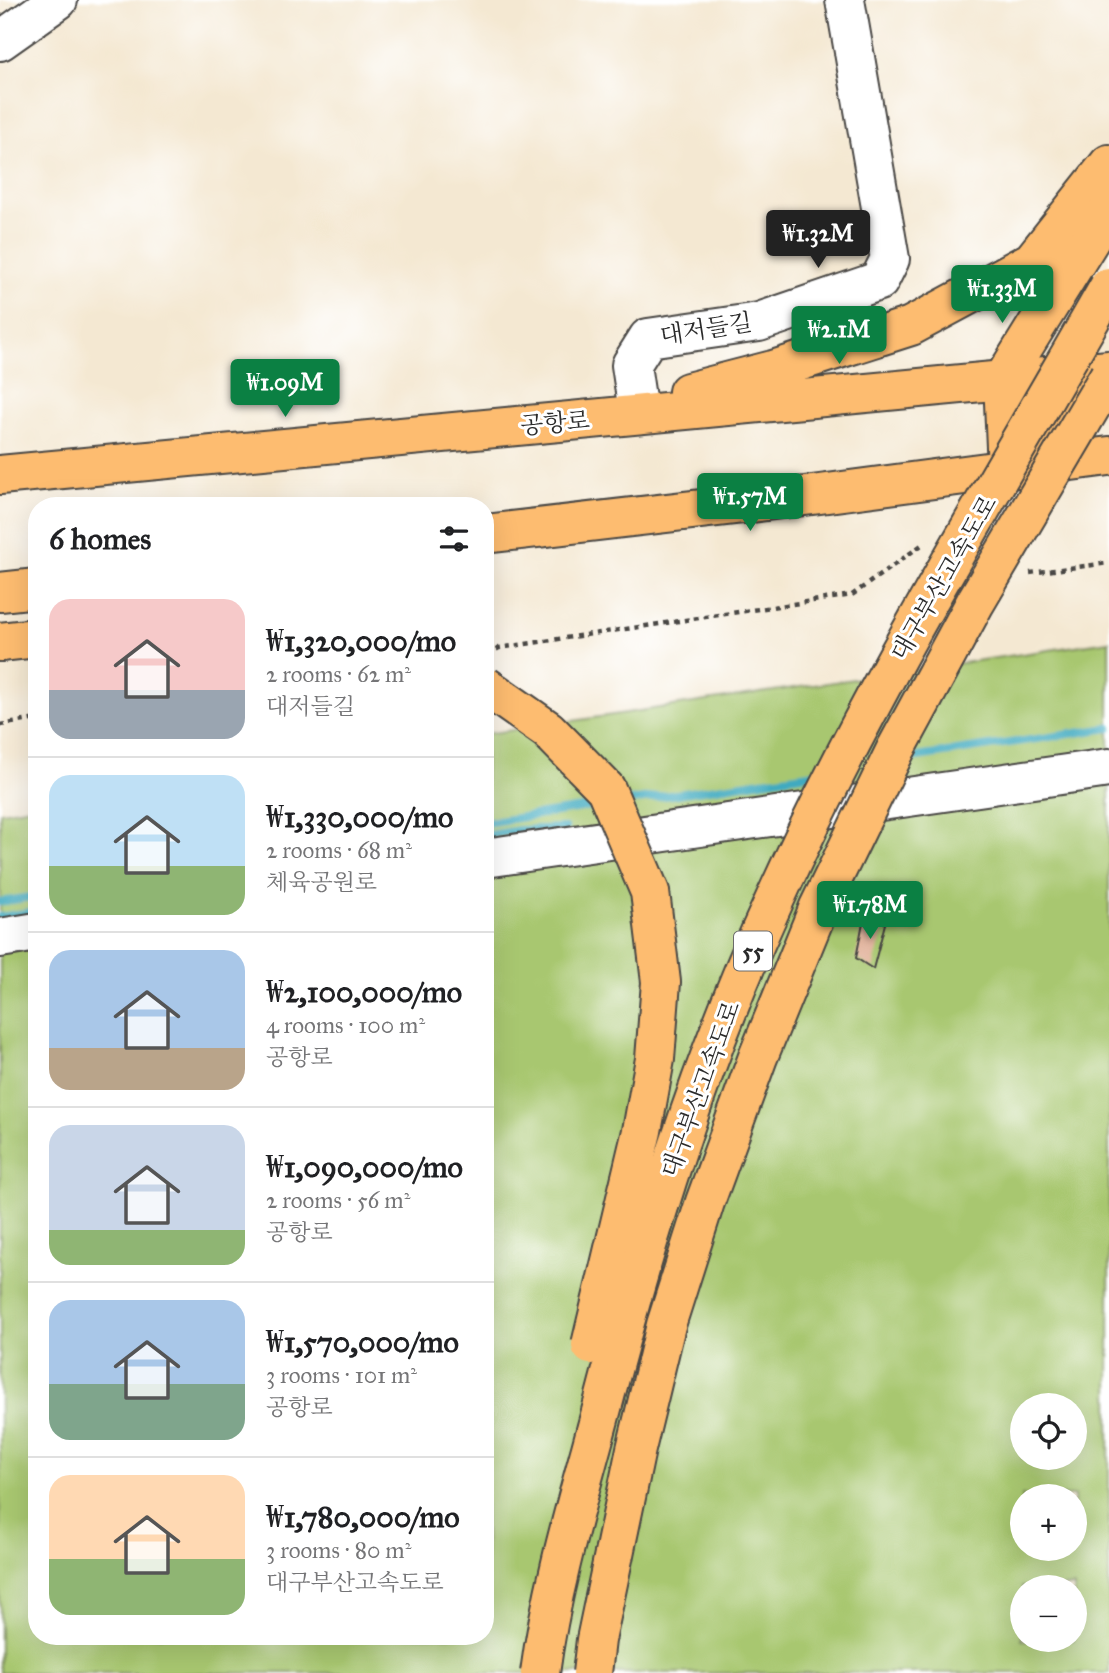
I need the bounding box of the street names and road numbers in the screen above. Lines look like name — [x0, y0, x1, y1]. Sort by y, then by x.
street label: 대저들길 — [658, 307, 754, 351]
street label: 공항로 — [519, 405, 591, 441]
street label: 대구부산고속도로 — [885, 490, 1003, 666]
road number: 55 — [734, 932, 772, 970]
street label: 대구부산고속도로 — [655, 997, 747, 1181]

